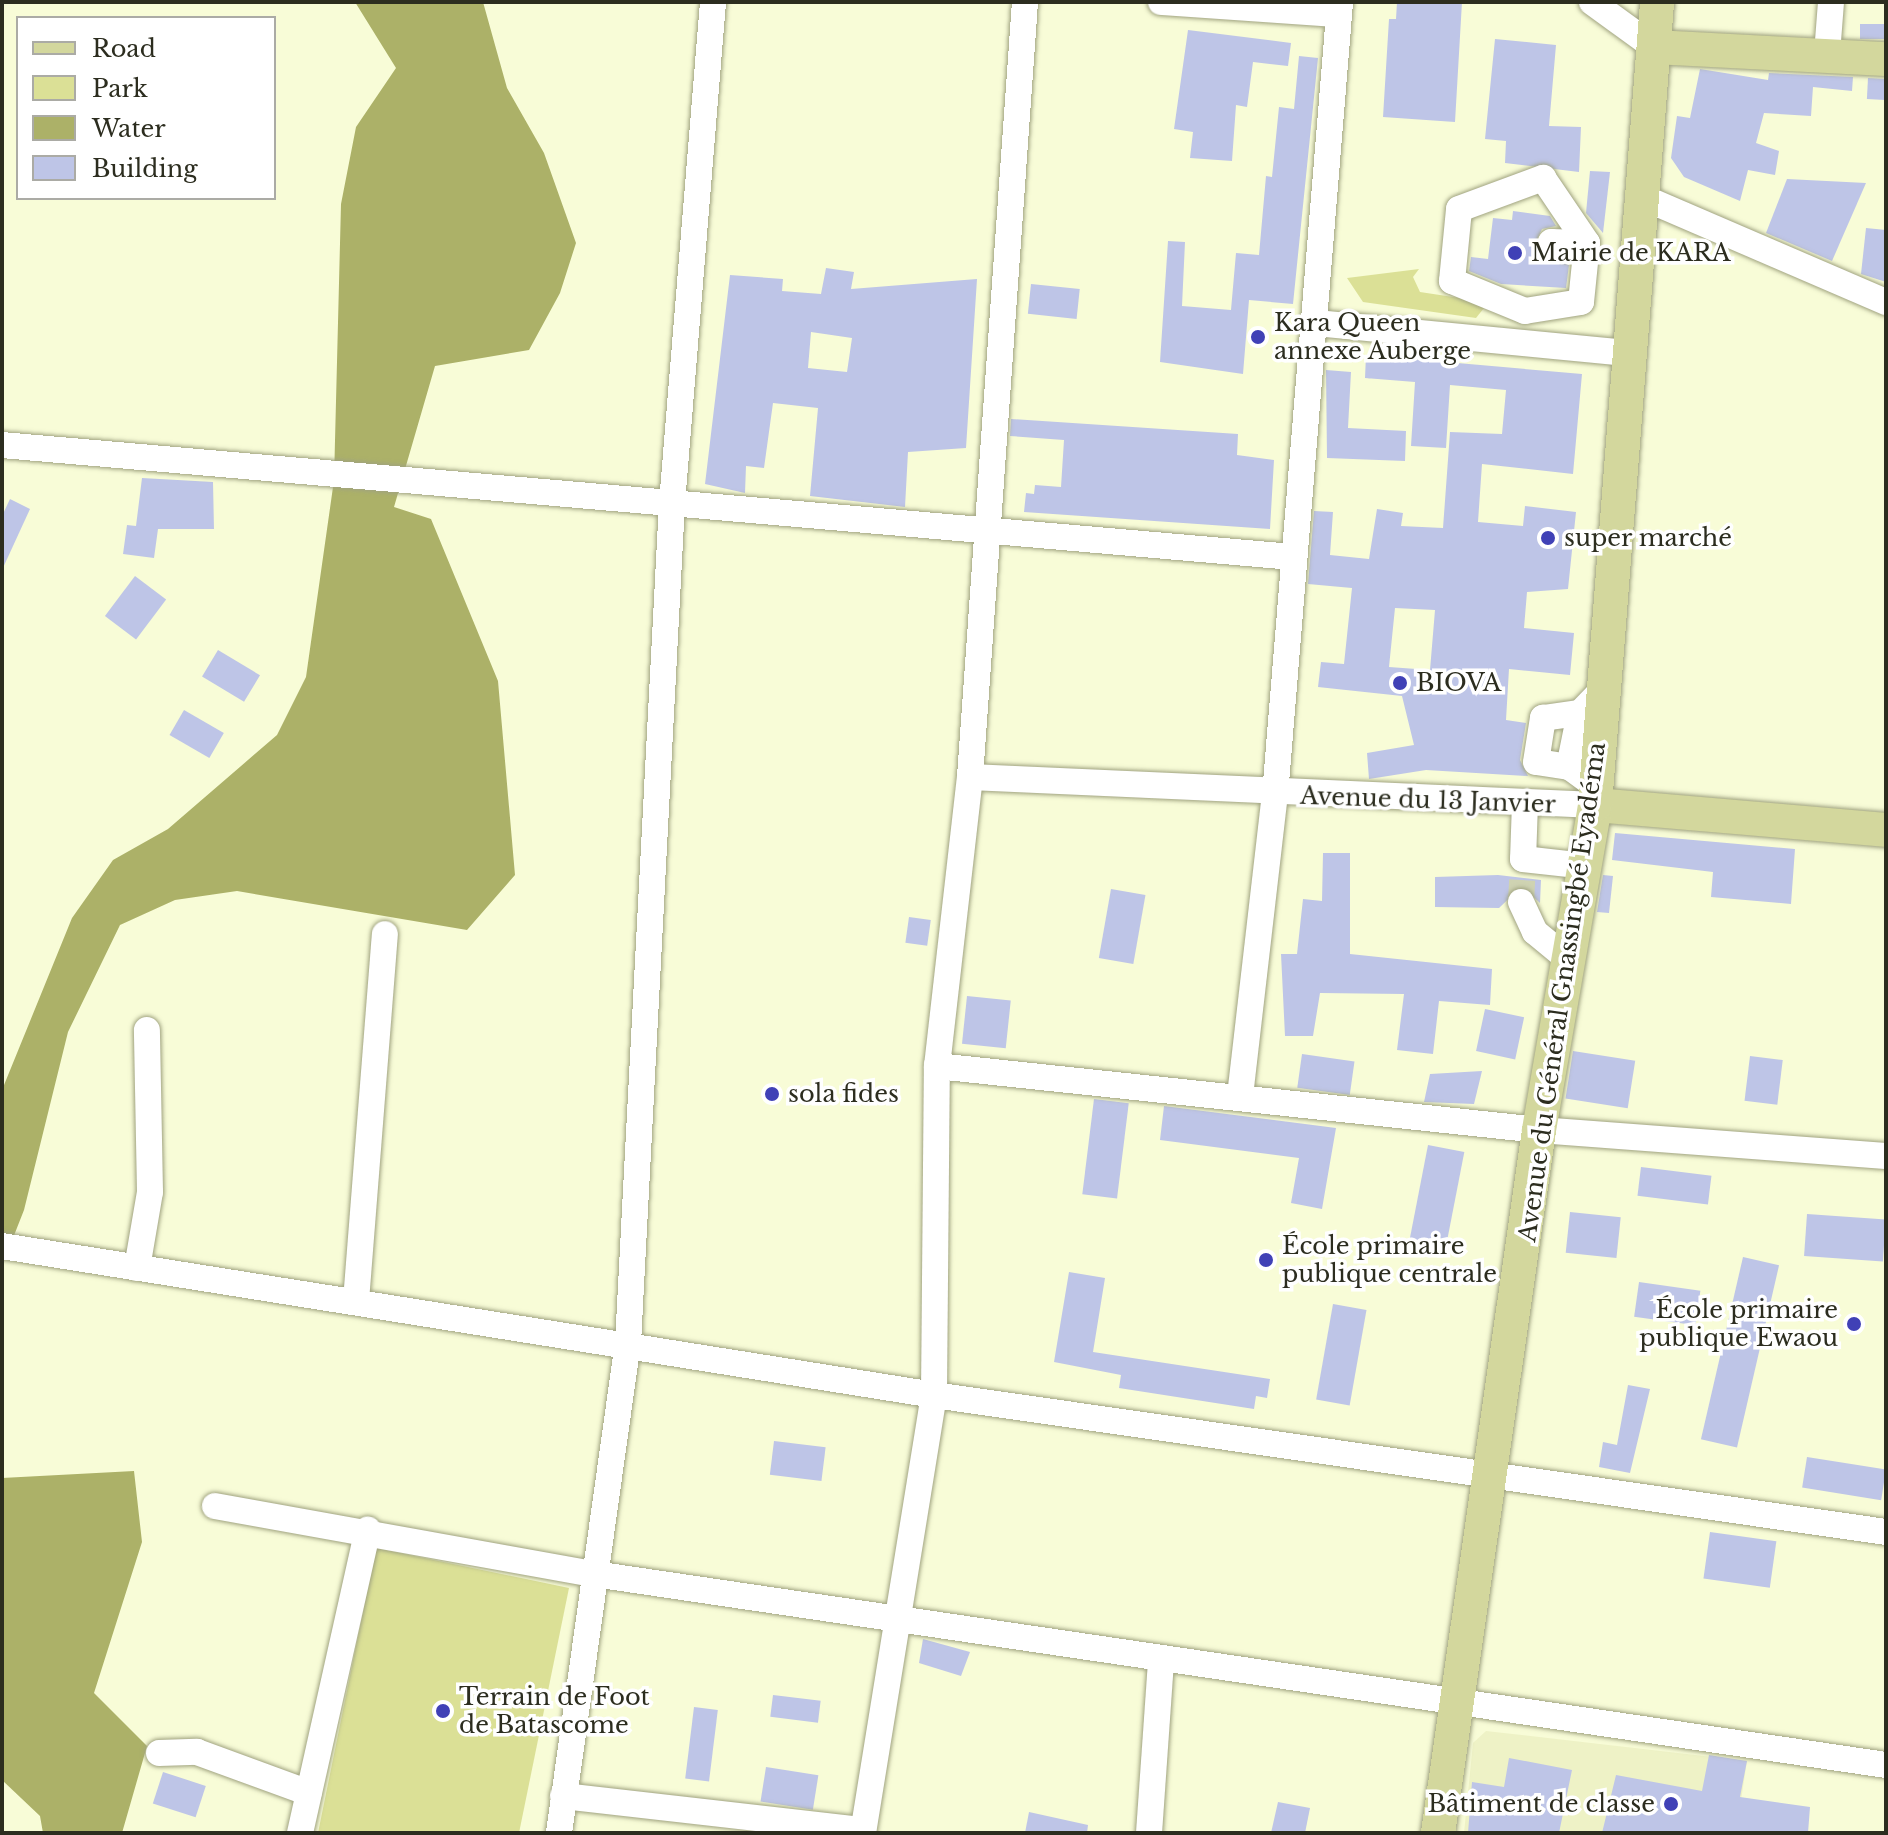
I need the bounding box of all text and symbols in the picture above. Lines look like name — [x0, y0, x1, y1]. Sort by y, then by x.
legend — [16, 16, 276, 200]
text: Road — [92, 34, 156, 63]
text: Park — [92, 74, 148, 103]
text: Water — [92, 114, 166, 143]
text: Building — [92, 154, 198, 183]
place label: Mairie de KARA — [1531, 239, 1730, 267]
marker: Mairie de KARA — [1506, 244, 1524, 262]
place label: Kara Queen annexe Auberge — [1274, 309, 1472, 365]
marker: Kara Queen annexe Auberge — [1249, 328, 1267, 346]
place label: super marché — [1564, 524, 1733, 552]
marker: super marché — [1539, 529, 1557, 547]
place label: BIOVA — [1416, 669, 1501, 697]
marker: BIOVA — [1391, 674, 1409, 692]
street label: Avenue du Général Gnassingbé Eyadéma — [1513, 740, 1611, 1244]
street label: Avenue du 13 Janvier — [1300, 781, 1556, 819]
place label: sola fides — [788, 1080, 899, 1108]
marker: sola fides — [763, 1085, 781, 1103]
place label: École primaire publique centrale — [1282, 1232, 1497, 1288]
marker: École primaire publique centrale — [1257, 1251, 1275, 1269]
place label: École primaire publique Ewaou — [1639, 1296, 1838, 1352]
marker: École primaire publique Ewaou — [1845, 1315, 1863, 1333]
place label: Terrain de Foot de Batascome — [459, 1683, 650, 1739]
marker: Terrain de Foot de Batascome — [434, 1702, 452, 1720]
place label: Bâtiment de classe — [1428, 1790, 1655, 1818]
marker: Bâtiment de classe — [1662, 1795, 1680, 1813]

